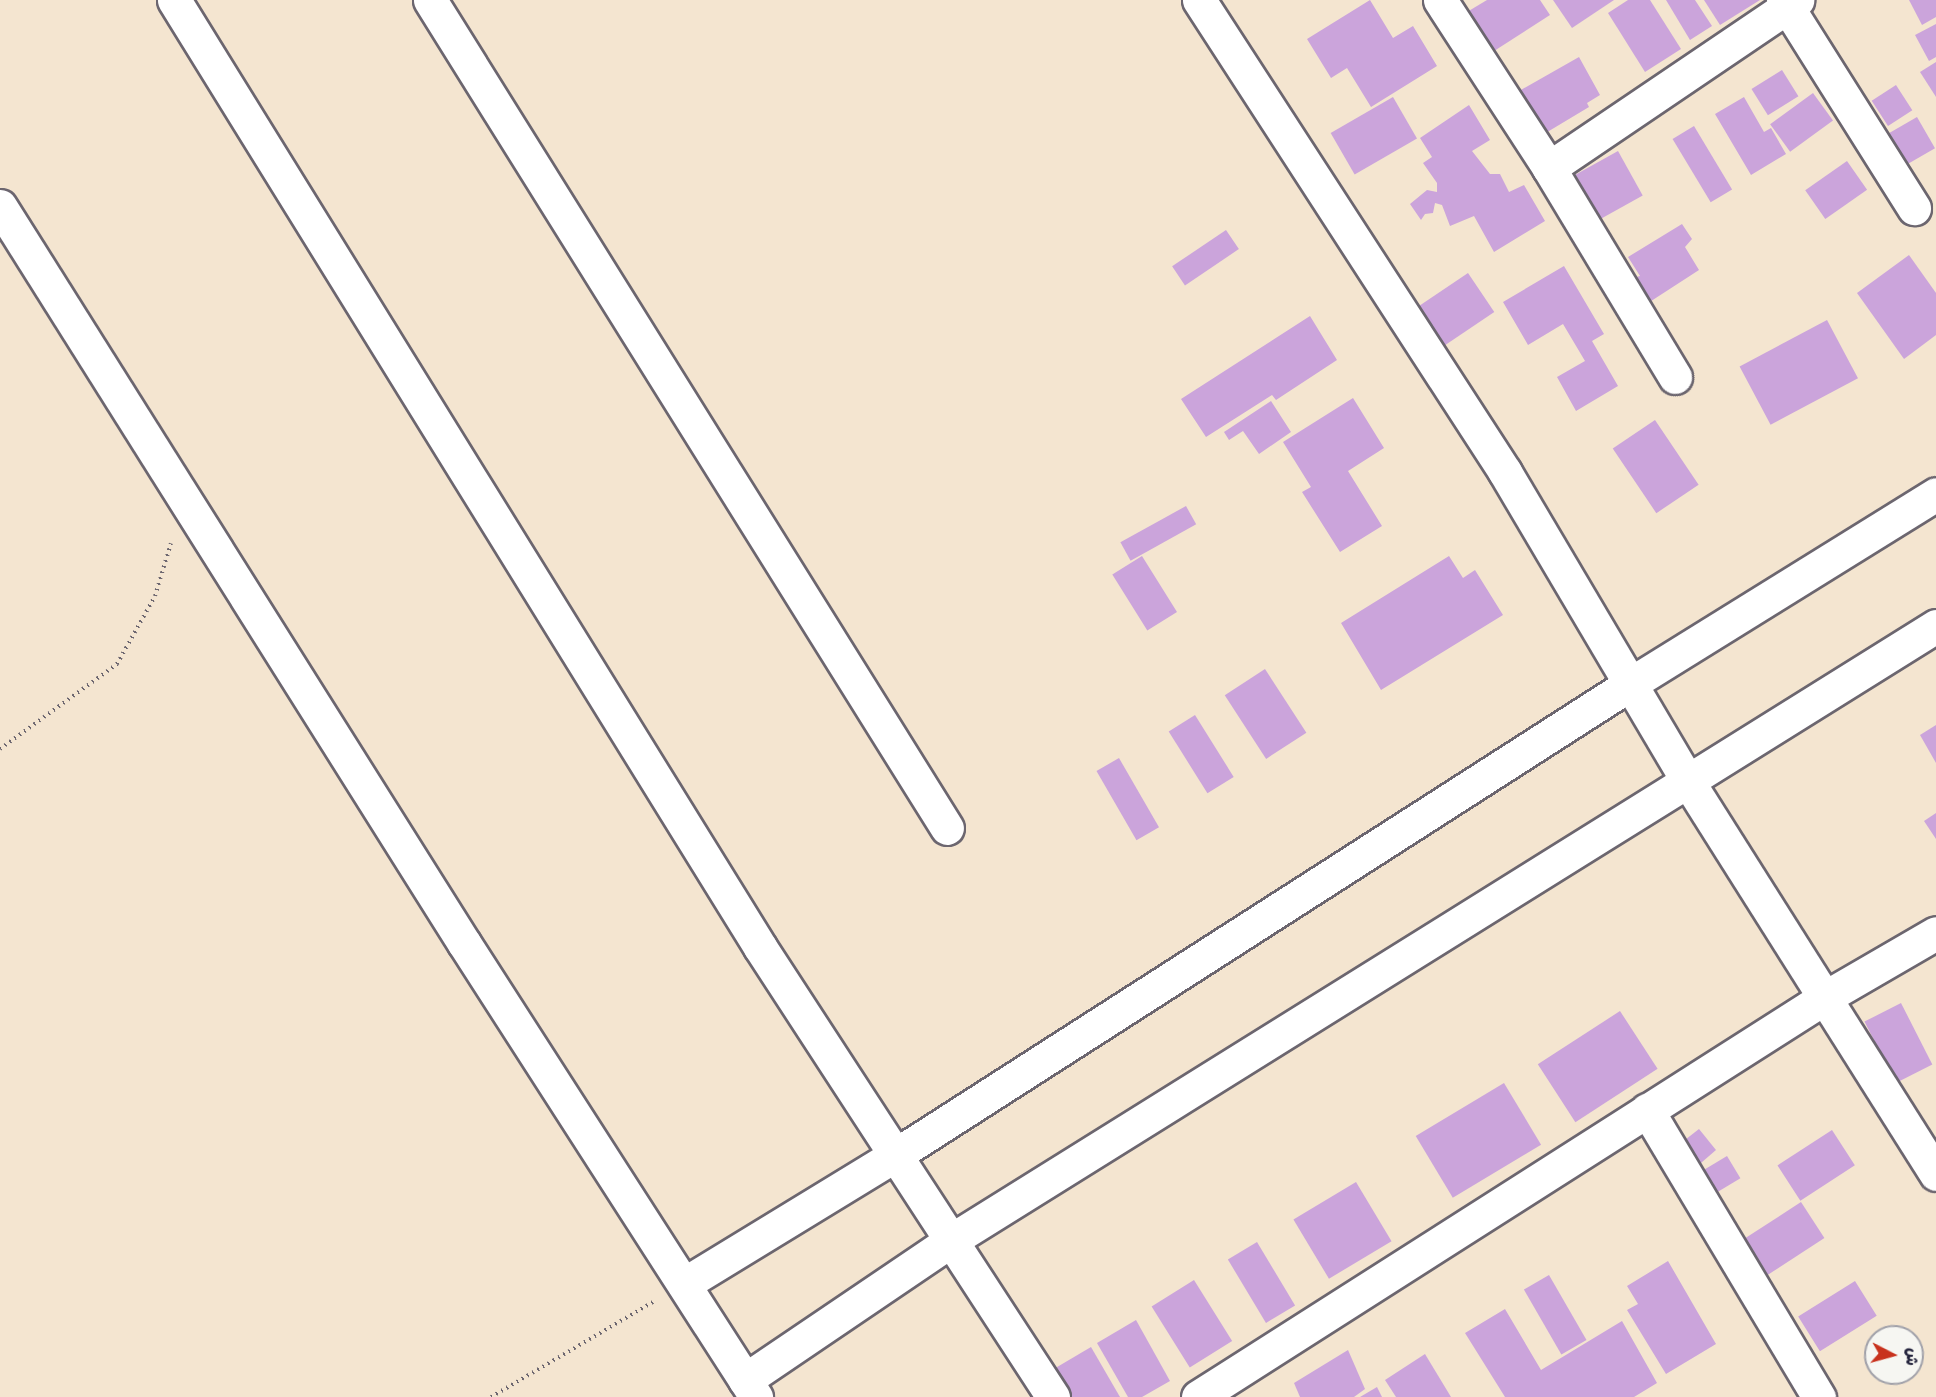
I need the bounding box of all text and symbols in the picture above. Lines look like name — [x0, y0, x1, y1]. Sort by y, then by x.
north arrow — [1864, 1325, 1924, 1385]
text: ش — [1898, 1347, 1923, 1367]

